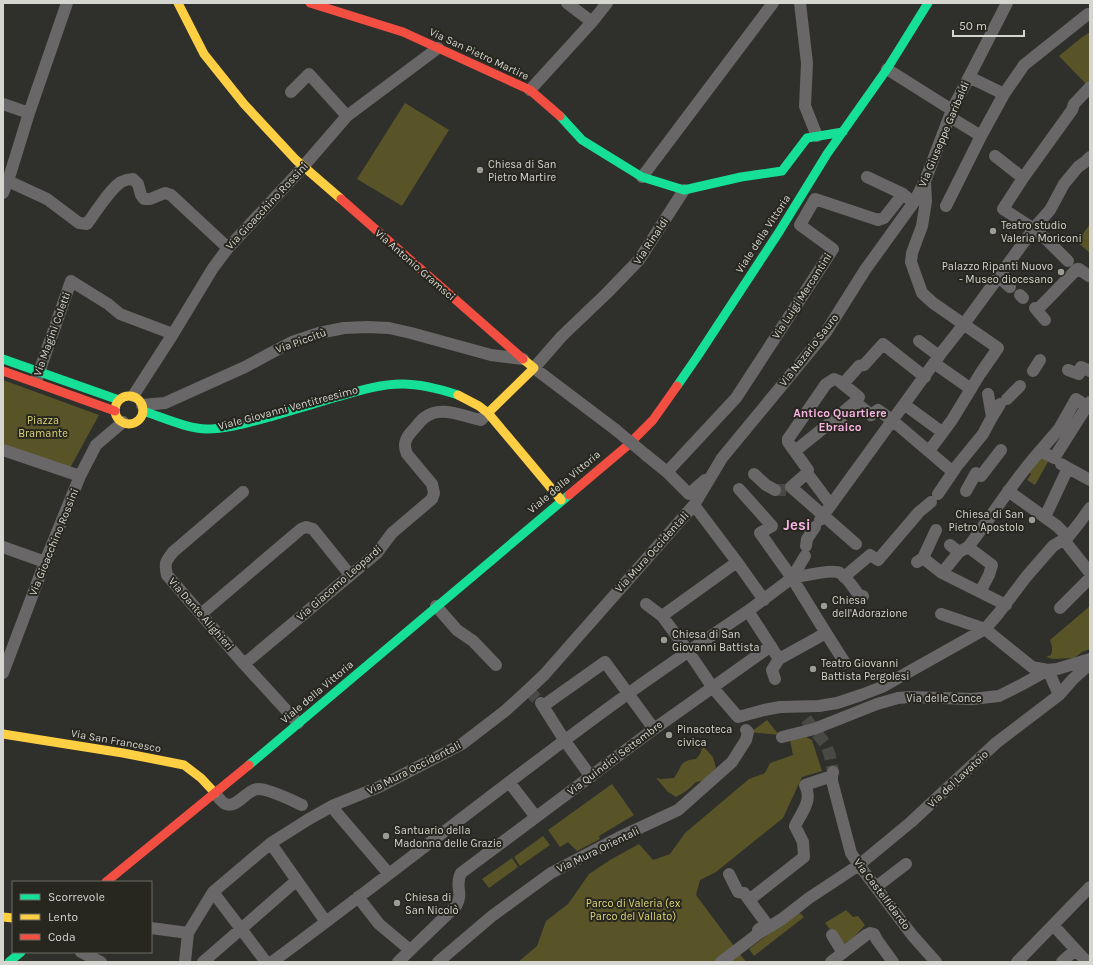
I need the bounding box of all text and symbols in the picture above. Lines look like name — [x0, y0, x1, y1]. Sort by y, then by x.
scale bar — [953, 12, 1024, 38]
text: 50 m — [959, 19, 987, 33]
street label: Via San Pietro Martire — [427, 25, 531, 83]
street label: Via Giuseppe Garibaldi — [916, 79, 972, 189]
place label: Chiesa di San Pietro Martire — [488, 158, 557, 184]
street label: Via Gioacchino Rossini — [223, 160, 311, 252]
marker: Chiesa di San Pietro Martire — [475, 165, 485, 175]
street label: Viale della Vittoria — [733, 192, 793, 276]
street label: Via Rinaldi — [631, 215, 671, 267]
place label: Teatro studio Valeria Moriconi — [1001, 219, 1082, 245]
marker: Teatro studio Valeria Moriconi — [988, 226, 998, 236]
street label: Via Antonio Gramsci — [372, 227, 458, 303]
street label: Via Luigi Mercantini — [769, 251, 835, 341]
place label: Palazzo Ripanti Nuovo - Museo diocesano — [942, 260, 1053, 286]
marker: Palazzo Ripanti Nuovo - Museo diocesano — [1056, 267, 1066, 277]
street label: Via Magini Coletti — [31, 290, 73, 378]
street label: Via Nazario Sauro — [777, 311, 841, 389]
street label: Via Piccitù — [274, 326, 328, 356]
street label: Viale Giovanni Ventitreesimo — [217, 383, 359, 433]
district label: Antico Quartiere Ebraico — [793, 406, 887, 434]
park label: Piazza Bramante — [18, 414, 68, 440]
street label: Viale della Vittoria — [525, 448, 603, 516]
street label: Via Gioacchino Rossini — [27, 486, 81, 598]
place label: Chiesa di San Pietro Apostolo — [948, 508, 1024, 534]
street label: Via Mura Occidentali — [612, 509, 692, 595]
marker: Chiesa di San Pietro Apostolo — [1027, 515, 1037, 525]
district label: Jesi — [783, 516, 811, 534]
street label: Via Giacomo Leopardi — [294, 543, 384, 623]
street label: Via Dante Alighieri — [166, 575, 236, 653]
place label: Chiesa dell'Adorazione — [832, 594, 908, 620]
marker: Chiesa dell'Adorazione — [819, 601, 829, 611]
place label: Chiesa di San Giovanni Battista — [672, 628, 760, 654]
marker: Chiesa di San Giovanni Battista — [659, 635, 669, 645]
place label: Teatro Giovanni Battista Pergolesi — [821, 657, 910, 683]
street label: Viale della Vittoria — [278, 658, 356, 726]
marker: Teatro Giovanni Battista Pergolesi — [808, 664, 818, 674]
street label: Via delle Conce — [906, 692, 982, 705]
street label: Via Quindici Settembre — [565, 718, 665, 798]
place label: Pinacoteca civica — [677, 723, 732, 749]
street label: Via San Francesco — [70, 727, 162, 755]
marker: Pinacoteca civica — [664, 730, 674, 740]
street label: Via Mura Occidentali — [365, 739, 463, 797]
street label: Via del Lavatoio — [925, 748, 991, 810]
place label: Santuario della Madonna delle Grazie — [394, 824, 502, 850]
street label: Via Mura Orientali — [555, 824, 641, 876]
marker: Santuario della Madonna delle Grazie — [381, 831, 391, 841]
street label: Via Castelfidardo — [851, 856, 913, 932]
legend — [12, 881, 152, 953]
text: Scorrevole — [48, 890, 105, 904]
place label: Chiesa di San Nicolò — [405, 891, 459, 917]
park label: Parco di Valeria (ex Parco del Vallato) — [586, 897, 681, 923]
marker: Chiesa di San Nicolò — [392, 898, 402, 908]
text: Lento — [48, 910, 78, 924]
text: Coda — [48, 930, 76, 944]

